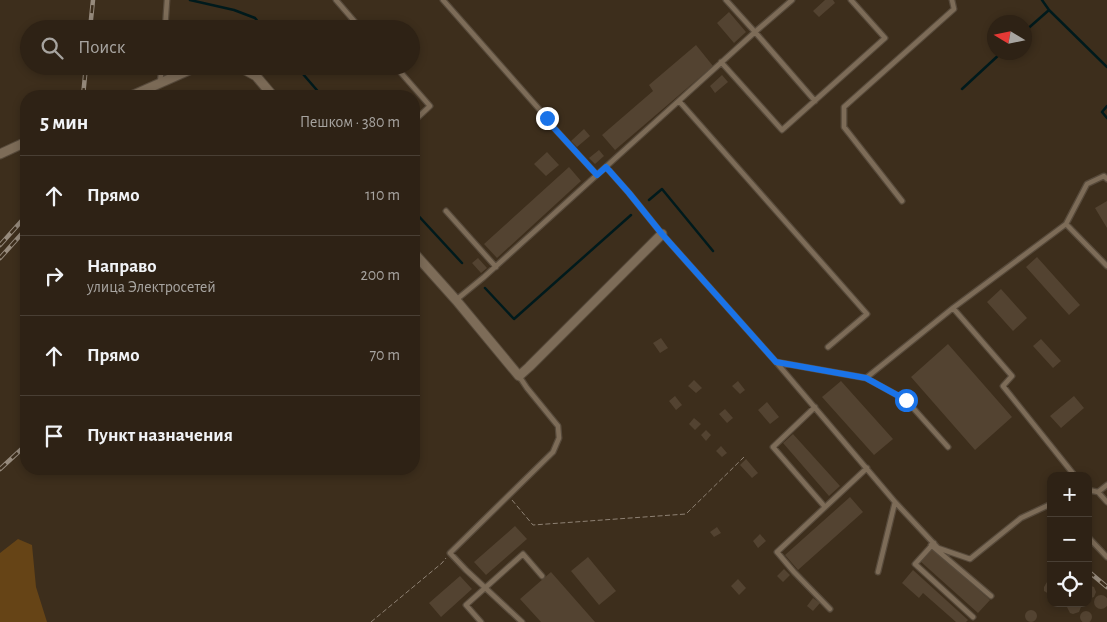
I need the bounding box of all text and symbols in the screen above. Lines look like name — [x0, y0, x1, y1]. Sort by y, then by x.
north arrow — [987, 15, 1032, 60]
search box — [20, 20, 420, 75]
icon: search — [38, 34, 66, 62]
text: Поиск — [78, 38, 125, 57]
route end — [536, 107, 559, 130]
text: 5 мин — [40, 112, 88, 133]
text: Пешком · 380 m — [300, 114, 400, 130]
icon: ahead — [40, 182, 68, 210]
text: Прямо — [87, 186, 140, 205]
text: 110 m — [365, 187, 400, 203]
text: Направо — [87, 257, 157, 276]
icon: right — [40, 262, 68, 290]
text: 200 m — [360, 267, 400, 283]
text: улица Электросетей — [87, 279, 216, 295]
icon: ahead — [40, 342, 68, 370]
text: Прямо — [87, 346, 140, 365]
text: 70 m — [369, 347, 400, 363]
route start — [895, 389, 918, 412]
icon: arrive — [40, 422, 68, 450]
text: Пункт назначения — [87, 426, 233, 445]
map controls — [1047, 472, 1092, 607]
button: + — [1047, 472, 1092, 517]
button: − — [1047, 517, 1092, 562]
button: locate — [1047, 562, 1092, 607]

